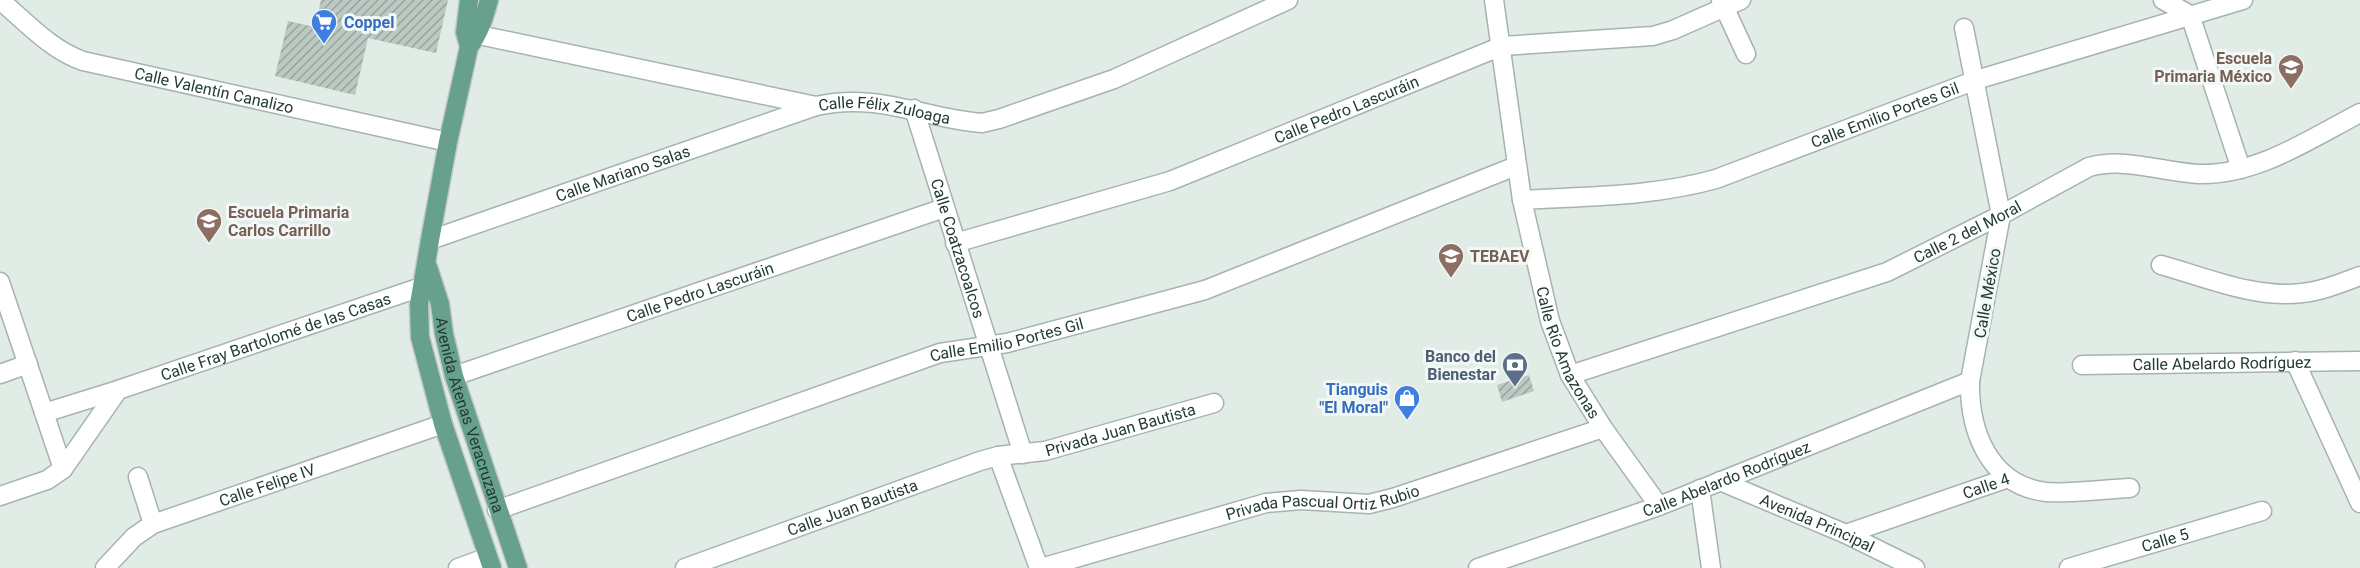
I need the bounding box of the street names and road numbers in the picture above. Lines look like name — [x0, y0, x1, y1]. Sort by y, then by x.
street label: Calle Valentín Canalizo — [133, 64, 295, 117]
street label: Calle Pedro Lascuráin — [1271, 72, 1422, 148]
street label: Calle Emilio Portes Gil — [1808, 78, 1961, 152]
street label: Calle Félix Zuloaga — [817, 93, 952, 128]
street label: Calle Mariano Salas — [553, 141, 693, 206]
street label: Calle Coatzacoalcos — [927, 176, 988, 321]
street label: Calle 2 del Moral — [1910, 197, 2025, 267]
street label: Calle México — [1970, 247, 2005, 340]
street label: Calle Pedro Lascuráin — [624, 258, 776, 326]
street label: Calle Río Amazonas — [1532, 285, 1604, 422]
street label: Calle Fray Bartolomé de las Casas — [158, 289, 393, 385]
street label: Calle Emilio Portes Gil — [927, 314, 1086, 366]
street label: Avenida Atenas Veracruzana — [432, 316, 508, 515]
street label: Calle Abelardo Rodríguez — [2132, 353, 2312, 374]
street label: Privada Juan Bautista — [1043, 400, 1198, 460]
street label: Calle Abelardo Rodríguez — [1640, 437, 1813, 521]
street label: Calle Felipe IV — [217, 460, 318, 511]
street label: Calle 4 — [1960, 469, 2012, 503]
street label: Calle Juan Bautista — [785, 475, 920, 540]
street label: Privada Pascual Ortiz Rubio — [1224, 481, 1422, 524]
street label: Avenida Principal — [1757, 490, 1877, 557]
street label: Calle 5 — [2139, 524, 2191, 556]

